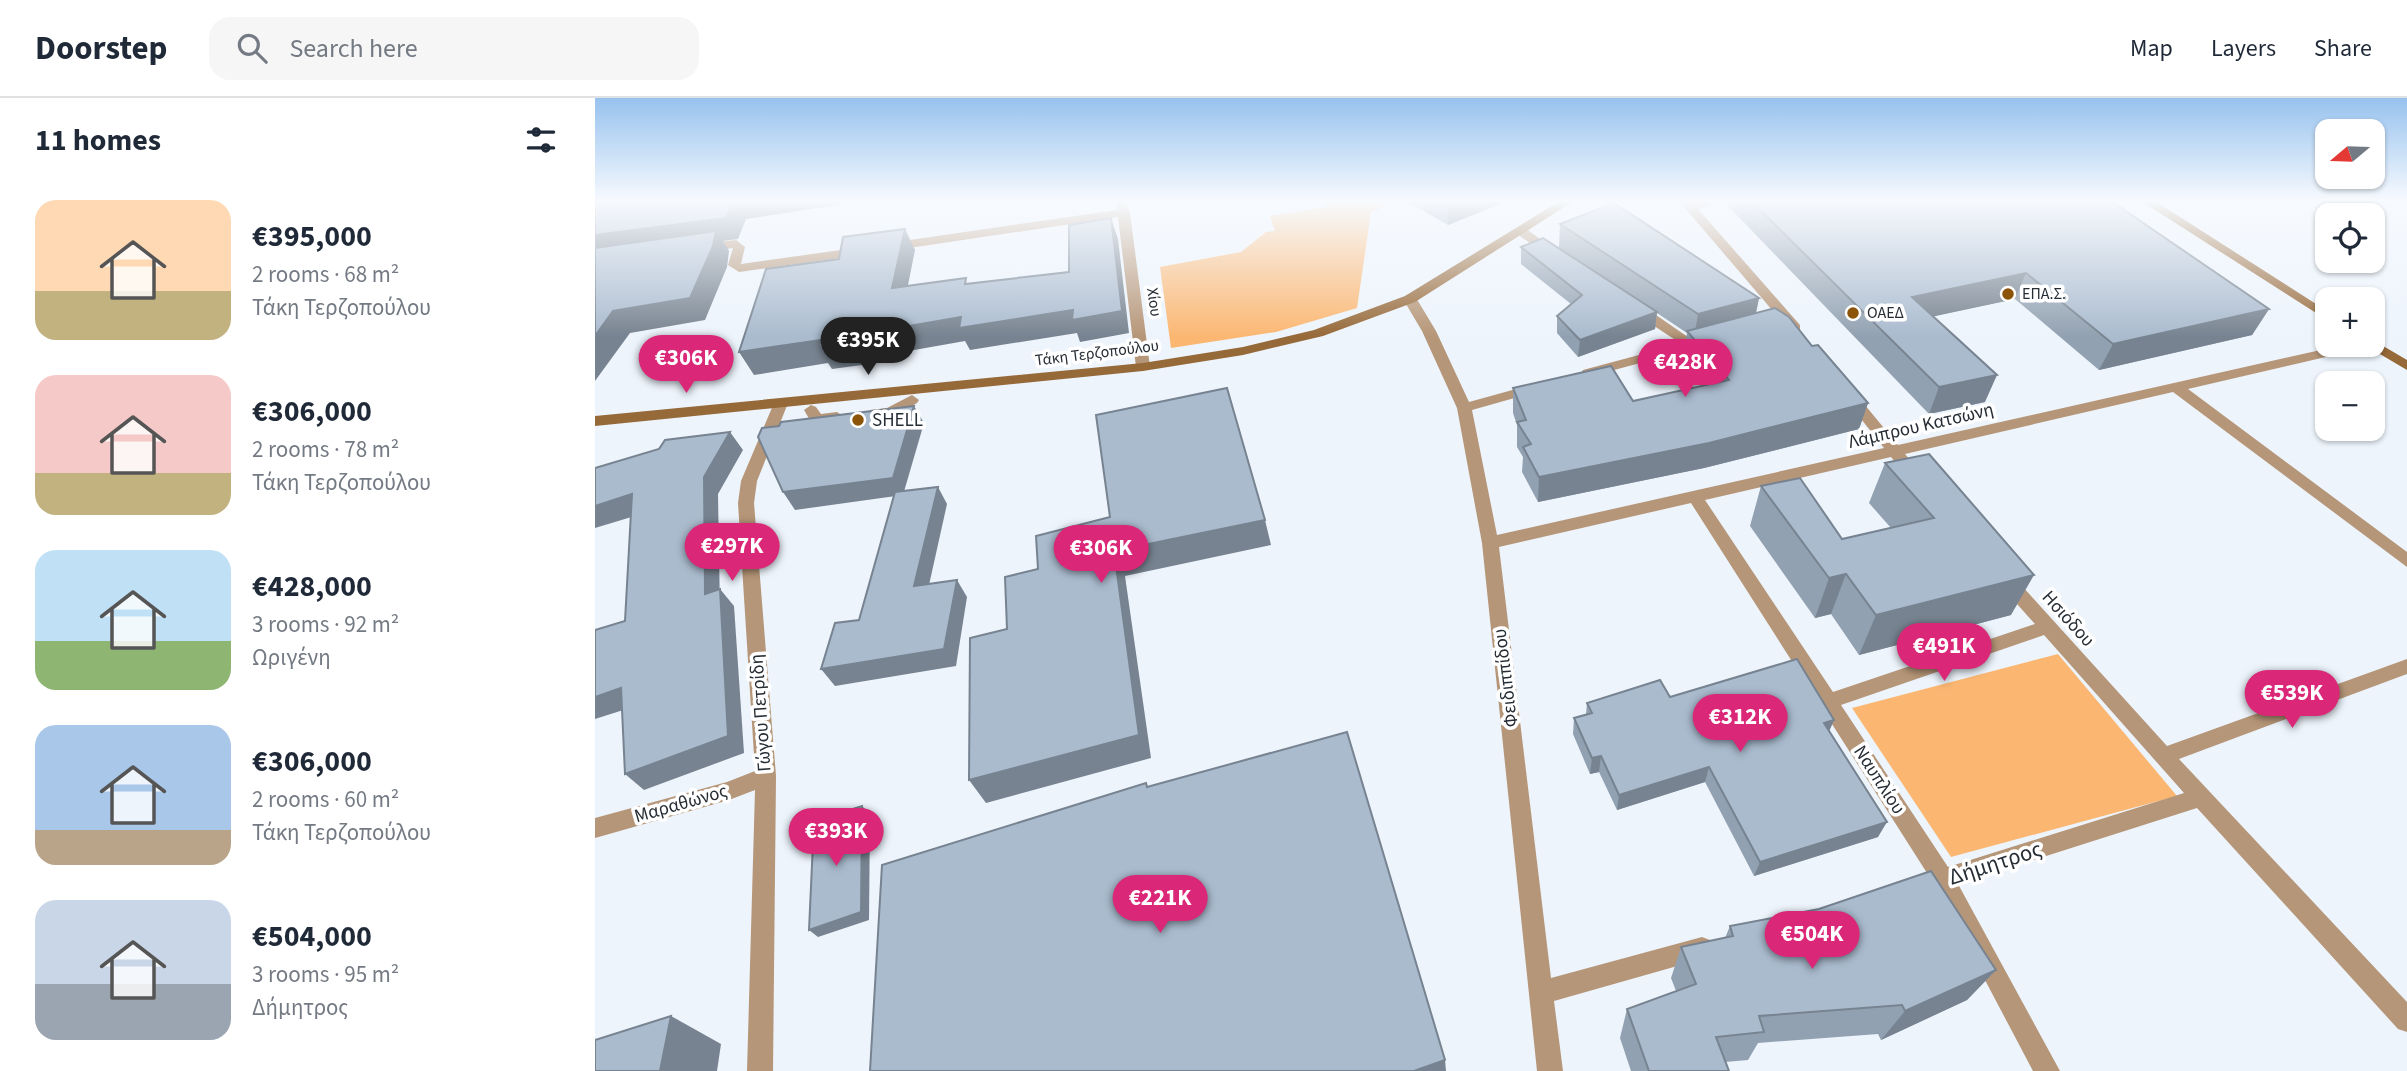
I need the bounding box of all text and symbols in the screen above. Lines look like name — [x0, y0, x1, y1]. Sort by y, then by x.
search box — [209, 17, 699, 80]
text: Doorstep — [35, 25, 167, 72]
icon: search — [233, 29, 271, 67]
text: Search here — [289, 30, 418, 67]
text: Map — [2130, 31, 2173, 66]
text: Layers — [2211, 31, 2276, 66]
text: Share — [2314, 31, 2372, 66]
text: 11 homes — [35, 119, 161, 162]
north arrow — [2315, 119, 2385, 189]
map controls — [2315, 119, 2385, 441]
icon: filters — [522, 121, 560, 159]
button: locate — [2315, 203, 2385, 273]
text: €395,000 — [252, 215, 372, 258]
icon: home — [91, 228, 175, 312]
text: 2 rooms · 68 m² — [252, 258, 399, 291]
place label: ΕΠΑ.Σ. — [2022, 283, 2066, 305]
street label: Χίου — [1141, 286, 1167, 318]
marker: ΕΠΑ.Σ. — [2000, 286, 2016, 302]
button: + — [2315, 287, 2385, 357]
text: Τάκη Τερζοπούλου — [252, 291, 431, 324]
place label: ΟΑΕΔ — [1867, 302, 1904, 324]
marker: ΟΑΕΔ — [1845, 305, 1861, 321]
pin: €395K — [819, 317, 917, 377]
text: €395K — [837, 323, 899, 356]
street label: Τάκη Τερζοπούλου — [1034, 334, 1160, 372]
pin: €306K — [637, 336, 735, 395]
pin: €428K — [1636, 340, 1734, 399]
text: €306K — [655, 341, 717, 374]
text: €428K — [1654, 345, 1716, 378]
button: − — [2315, 371, 2385, 441]
text: €306,000 — [252, 390, 372, 433]
street label: Λάμπρου Κατσώνη — [1846, 396, 1996, 456]
icon: home — [91, 403, 175, 487]
place label: SHELL — [872, 407, 923, 434]
marker: SHELL — [850, 412, 866, 428]
text: 2 rooms · 78 m² — [252, 433, 399, 466]
text: Τάκη Τερζοπούλου — [252, 466, 431, 499]
pin: €297K — [683, 524, 781, 583]
pin: €306K — [1052, 526, 1150, 585]
text: €297K — [701, 529, 763, 562]
text: €306K — [1070, 531, 1132, 564]
text: €428,000 — [252, 565, 372, 608]
icon: home — [91, 578, 175, 662]
street label: Ησιόδου — [2035, 585, 2101, 653]
text: 3 rooms · 92 m² — [252, 608, 399, 641]
pin: €491K — [1895, 624, 1993, 683]
street label: Φειδιππίδου — [1487, 627, 1525, 729]
text: €491K — [1913, 629, 1975, 662]
text: Ωριγένη — [252, 641, 331, 674]
street label: Γώγου Πετρίδη — [743, 653, 779, 773]
pin: €539K — [2243, 670, 2341, 730]
text: €539K — [2261, 676, 2323, 709]
pin: €312K — [1691, 694, 1789, 754]
text: €312K — [1709, 700, 1771, 733]
text: €306,000 — [252, 740, 372, 783]
street label: Ναυπλίου — [1847, 740, 1911, 820]
icon: home — [91, 753, 175, 837]
street label: Μαραθώνος — [631, 778, 731, 830]
text: 2 rooms · 60 m² — [252, 783, 399, 816]
pin: €393K — [787, 808, 885, 868]
text: €393K — [805, 814, 867, 847]
text: Τάκη Τερζοπούλου — [252, 816, 431, 849]
street label: Δήμητρος — [1944, 832, 2046, 894]
pin: €221K — [1111, 876, 1209, 935]
text: €221K — [1129, 881, 1191, 914]
pin: €504K — [1763, 912, 1861, 971]
text: €504,000 — [252, 915, 372, 958]
text: €504K — [1781, 917, 1843, 950]
icon: home — [91, 928, 175, 1012]
text: 3 rooms · 95 m² — [252, 958, 399, 991]
text: Δήμητρος — [252, 991, 348, 1024]

